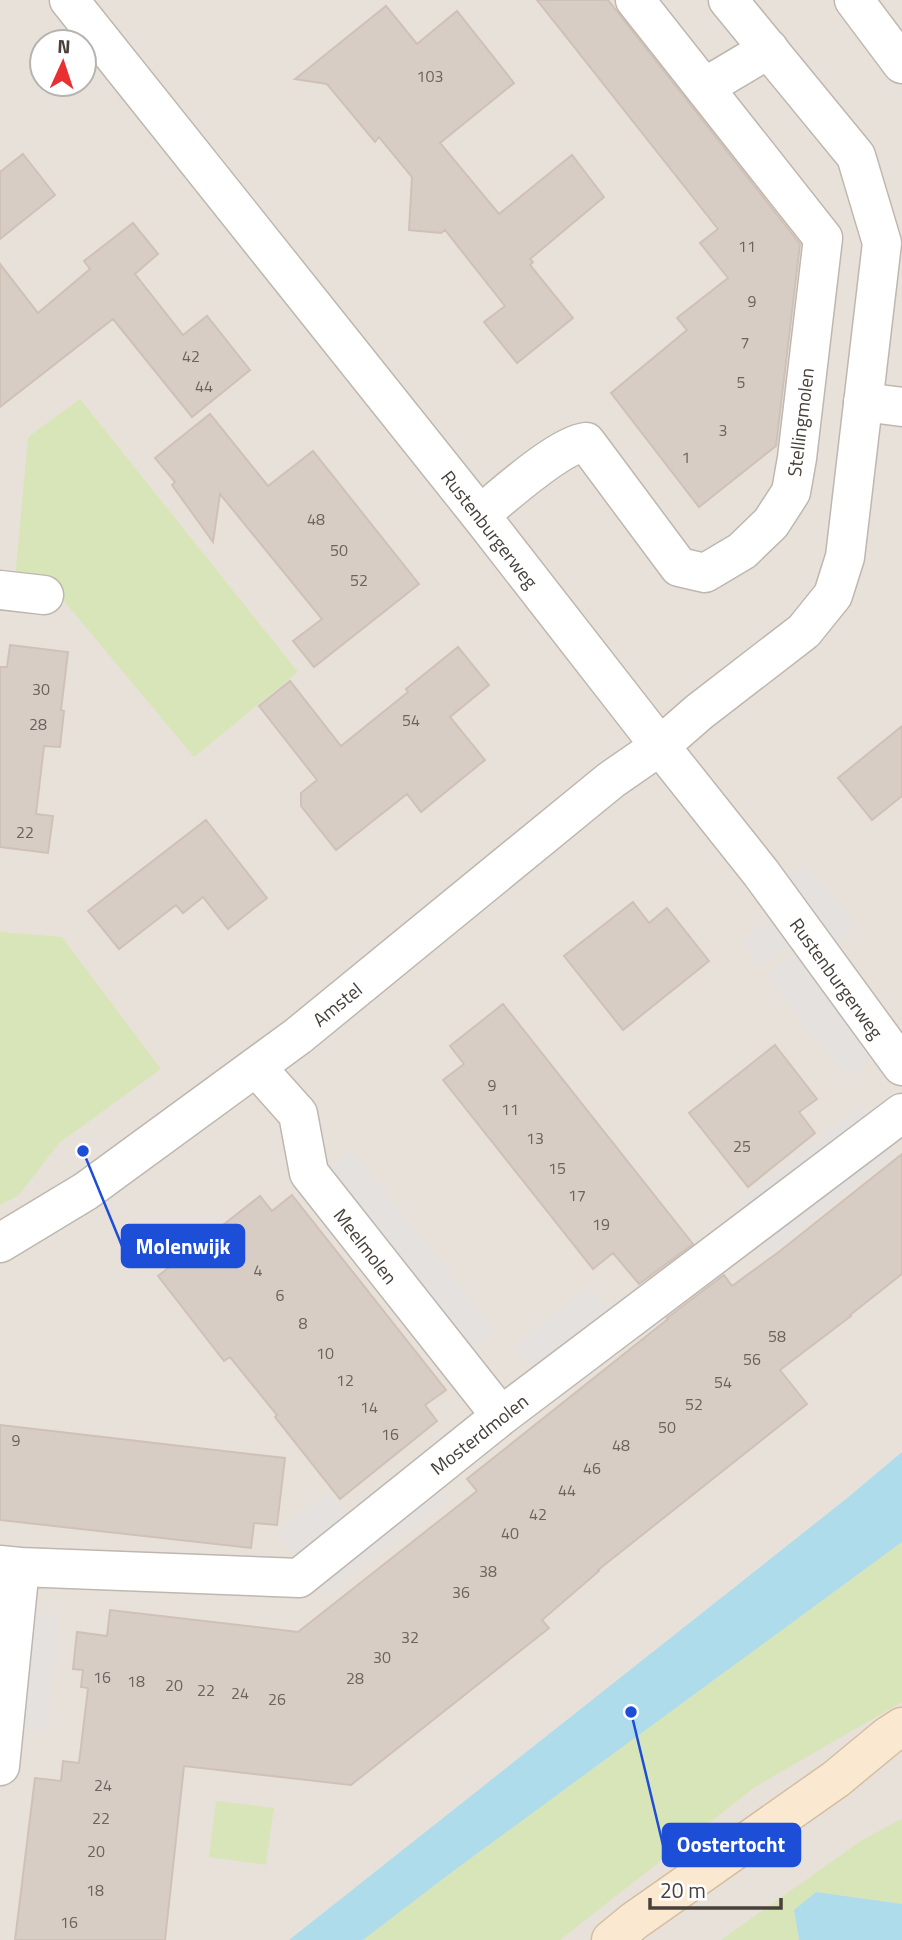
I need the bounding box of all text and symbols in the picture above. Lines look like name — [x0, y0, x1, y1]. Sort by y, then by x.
north arrow — [28, 28, 98, 98]
text: N — [57, 31, 71, 60]
house number: 103 — [417, 64, 443, 88]
house number: 11 — [738, 234, 756, 258]
house number: 9 — [748, 289, 757, 313]
house number: 7 — [741, 330, 749, 354]
house number: 42 — [182, 344, 200, 368]
street label: Stellingmolen — [779, 366, 821, 478]
house number: 5 — [737, 370, 746, 394]
house number: 44 — [195, 374, 213, 398]
house number: 3 — [719, 418, 727, 442]
house number: 1 — [682, 445, 690, 469]
street label: Rustenburgerweg — [434, 464, 546, 595]
house number: 48 — [307, 507, 325, 531]
house number: 50 — [330, 538, 348, 562]
house number: 52 — [350, 568, 368, 592]
house number: 30 — [32, 677, 50, 701]
house number: 54 — [402, 708, 420, 732]
house number: 28 — [29, 712, 47, 736]
house number: 22 — [16, 820, 34, 844]
street label: Rustenburgerweg — [783, 912, 891, 1045]
street label: Amstel — [306, 975, 368, 1033]
house number: 9 — [488, 1073, 497, 1097]
house number: 11 — [501, 1097, 519, 1121]
house number: 13 — [526, 1126, 544, 1150]
house number: 25 — [733, 1134, 751, 1158]
house number: 15 — [548, 1156, 566, 1180]
house number: 17 — [568, 1183, 586, 1207]
street label: Meelmolen — [327, 1202, 405, 1290]
house number: 19 — [592, 1212, 610, 1236]
callout: Molenwijk — [122, 1225, 244, 1267]
text: Molenwijk — [136, 1230, 231, 1262]
house number: 4 — [254, 1258, 263, 1282]
house number: 6 — [276, 1283, 285, 1307]
house number: 8 — [299, 1311, 308, 1335]
house number: 58 — [768, 1324, 786, 1348]
house number: 10 — [316, 1341, 334, 1365]
house number: 56 — [743, 1347, 761, 1371]
house number: 12 — [336, 1368, 354, 1392]
house number: 54 — [714, 1370, 732, 1394]
street label: Mosterdmolen — [424, 1386, 534, 1482]
house number: 52 — [685, 1392, 703, 1416]
house number: 14 — [360, 1395, 378, 1419]
house number: 50 — [658, 1415, 676, 1439]
house number: 16 — [381, 1422, 399, 1446]
house number: 9 — [12, 1428, 21, 1452]
house number: 48 — [612, 1433, 630, 1457]
house number: 46 — [583, 1456, 601, 1480]
house number: 44 — [558, 1478, 576, 1502]
house number: 42 — [529, 1502, 547, 1526]
house number: 40 — [501, 1521, 519, 1545]
house number: 38 — [479, 1559, 497, 1583]
house number: 36 — [452, 1580, 470, 1604]
house number: 32 — [401, 1625, 419, 1649]
house number: 30 — [373, 1645, 391, 1669]
house number: 16 — [93, 1665, 111, 1689]
house number: 28 — [346, 1666, 364, 1690]
house number: 18 — [127, 1669, 145, 1693]
house number: 20 — [165, 1673, 183, 1697]
house number: 22 — [197, 1678, 215, 1702]
house number: 24 — [231, 1681, 249, 1705]
house number: 26 — [268, 1687, 286, 1711]
house number: 24 — [94, 1773, 112, 1797]
house number: 22 — [92, 1806, 110, 1830]
callout: Oostertocht — [663, 1824, 800, 1866]
text: Oostertocht — [677, 1828, 786, 1860]
house number: 20 — [87, 1839, 105, 1863]
scale bar — [650, 1867, 781, 1911]
text: 20 m — [660, 1874, 706, 1906]
house number: 18 — [86, 1878, 104, 1902]
house number: 16 — [60, 1910, 78, 1934]

